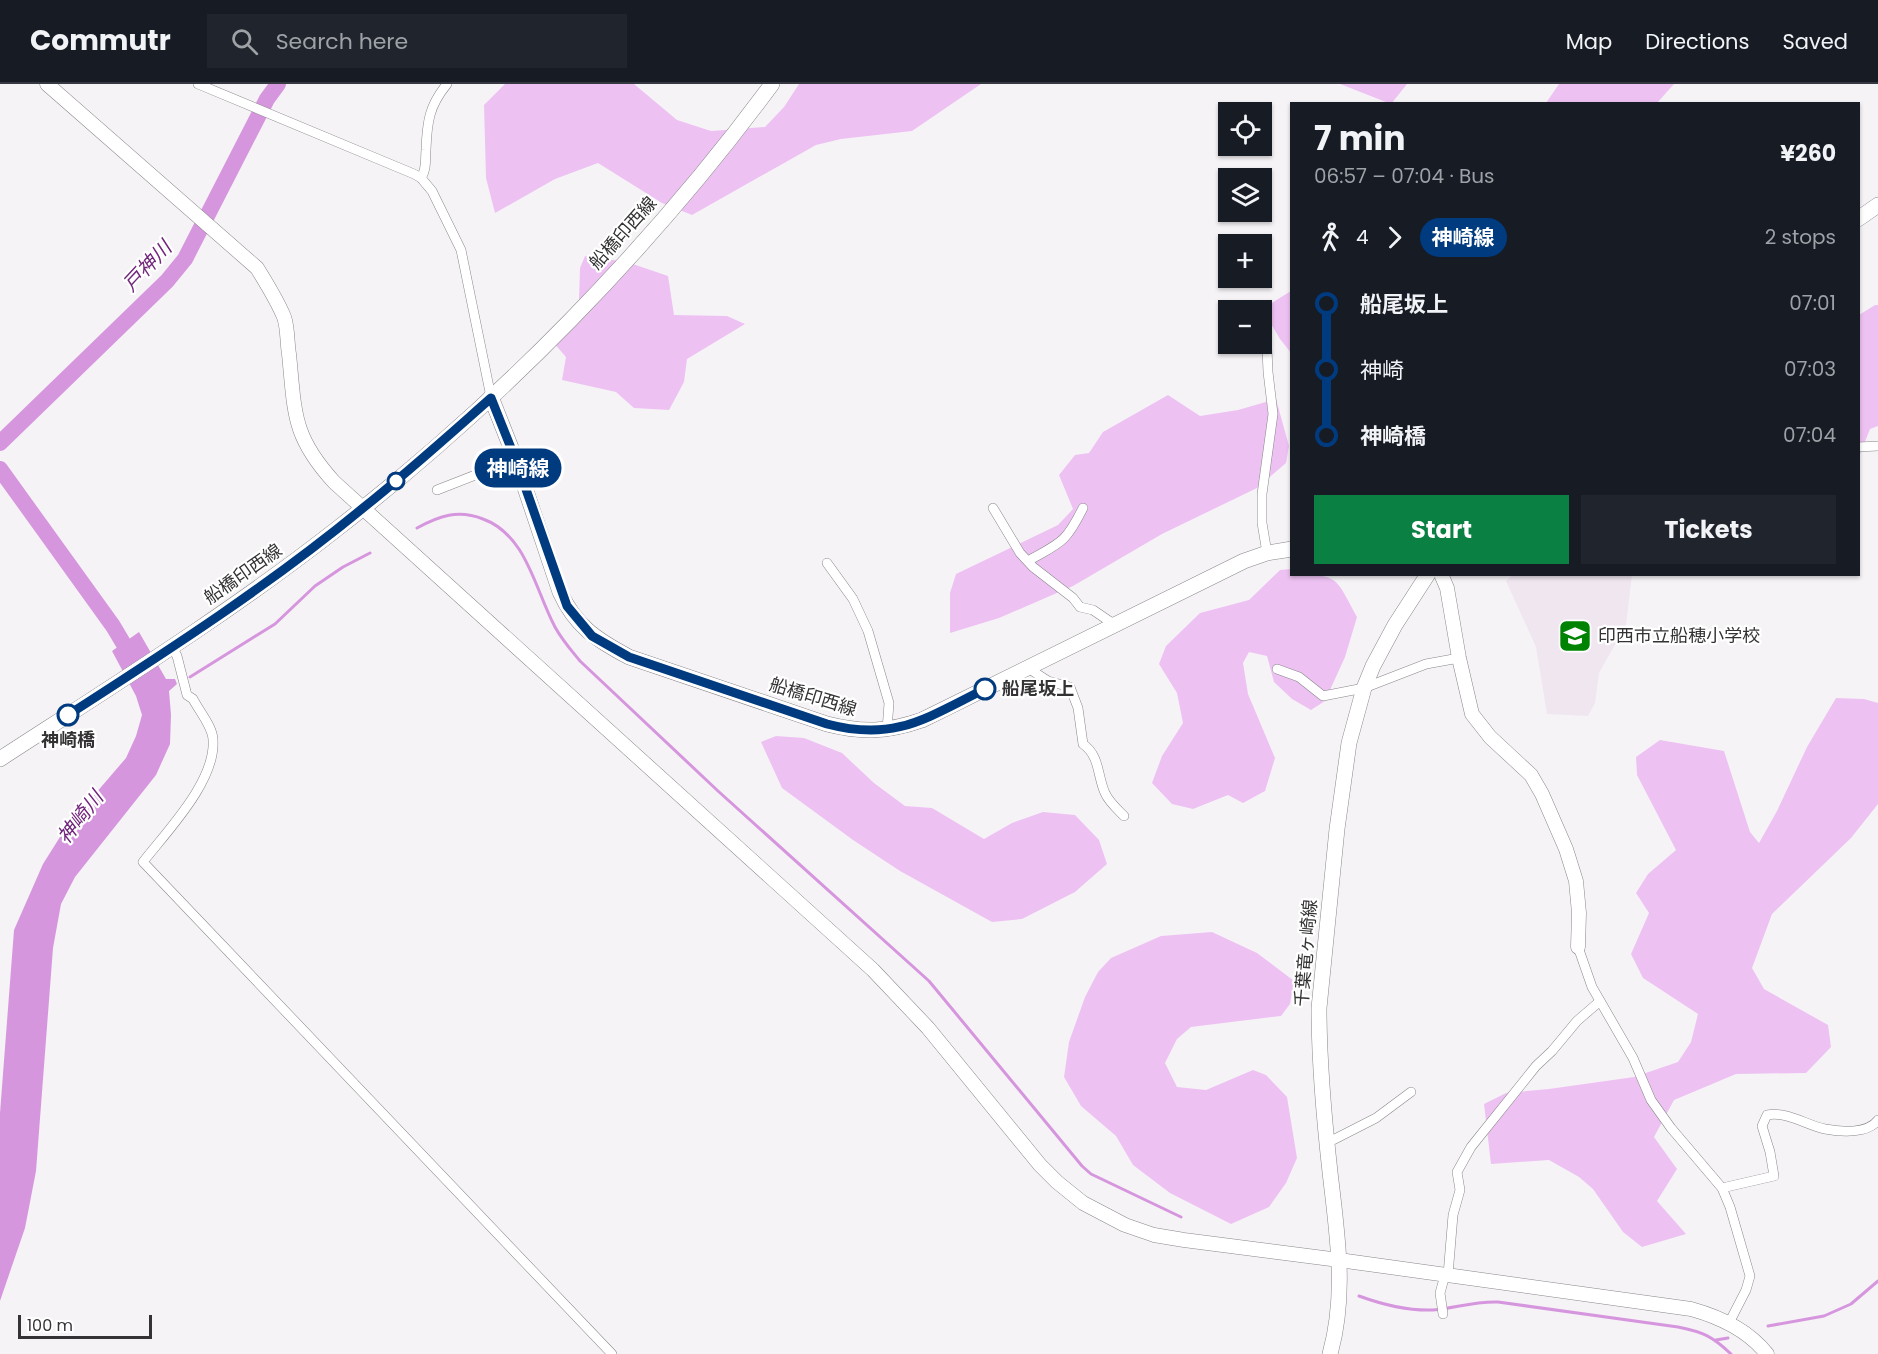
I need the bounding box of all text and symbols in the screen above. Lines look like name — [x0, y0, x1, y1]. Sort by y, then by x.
search box — [207, 14, 627, 68]
text: Commutr — [30, 21, 171, 60]
icon: search — [228, 25, 261, 58]
text: Search here — [276, 26, 408, 57]
text: Map — [1566, 27, 1612, 56]
text: Directions — [1645, 27, 1749, 56]
text: Saved — [1782, 27, 1848, 56]
map controls — [1218, 102, 1272, 354]
button: locate — [1218, 102, 1272, 156]
text: 7 min — [1314, 115, 1406, 162]
text: ¥260 — [1780, 138, 1836, 169]
text: 06:57 – 07:04 · Bus — [1314, 162, 1495, 190]
button: layers — [1218, 168, 1272, 222]
street label: 船橋印西線 — [583, 191, 662, 274]
icon: walk — [1314, 221, 1347, 254]
icon: forward — [1378, 221, 1411, 254]
text: 4 — [1356, 223, 1369, 251]
text: 神崎線 — [1432, 223, 1495, 252]
text: 2 stops — [1765, 223, 1836, 251]
water label: 戸神川 — [116, 233, 179, 297]
button: + — [1218, 234, 1272, 288]
text: 船尾坂上 — [1360, 289, 1448, 320]
text: 07:01 — [1789, 289, 1836, 317]
button: − — [1218, 300, 1272, 354]
text: 神崎 — [1360, 355, 1404, 386]
text: 07:03 — [1784, 355, 1836, 383]
text: 神崎橋 — [1360, 421, 1426, 452]
text: 07:04 — [1783, 421, 1836, 449]
line badge: 神崎線 — [484, 448, 552, 488]
text: 神崎線 — [487, 454, 550, 483]
unlabelled marker — [387, 472, 405, 490]
button: Start — [1314, 495, 1569, 564]
button: Tickets — [1581, 495, 1836, 564]
street label: 船橋印西線 — [199, 538, 287, 610]
school or university icon: 印西市立船穂小学校 — [1557, 618, 1593, 654]
place label: 印西市立船穂小学校 — [1598, 623, 1760, 648]
street label: 船橋印西線 — [766, 671, 860, 722]
place label: 船尾坂上 — [1002, 676, 1074, 701]
marker: 船尾坂上 — [974, 678, 996, 700]
marker: 神崎橋 — [57, 704, 79, 726]
place label: 神崎橋 — [41, 727, 95, 752]
water label: 神崎川 — [50, 783, 111, 849]
street label: 千葉竜ヶ崎線 — [1288, 898, 1323, 1008]
scale bar — [18, 1312, 152, 1340]
text: 100 m — [27, 1314, 73, 1337]

